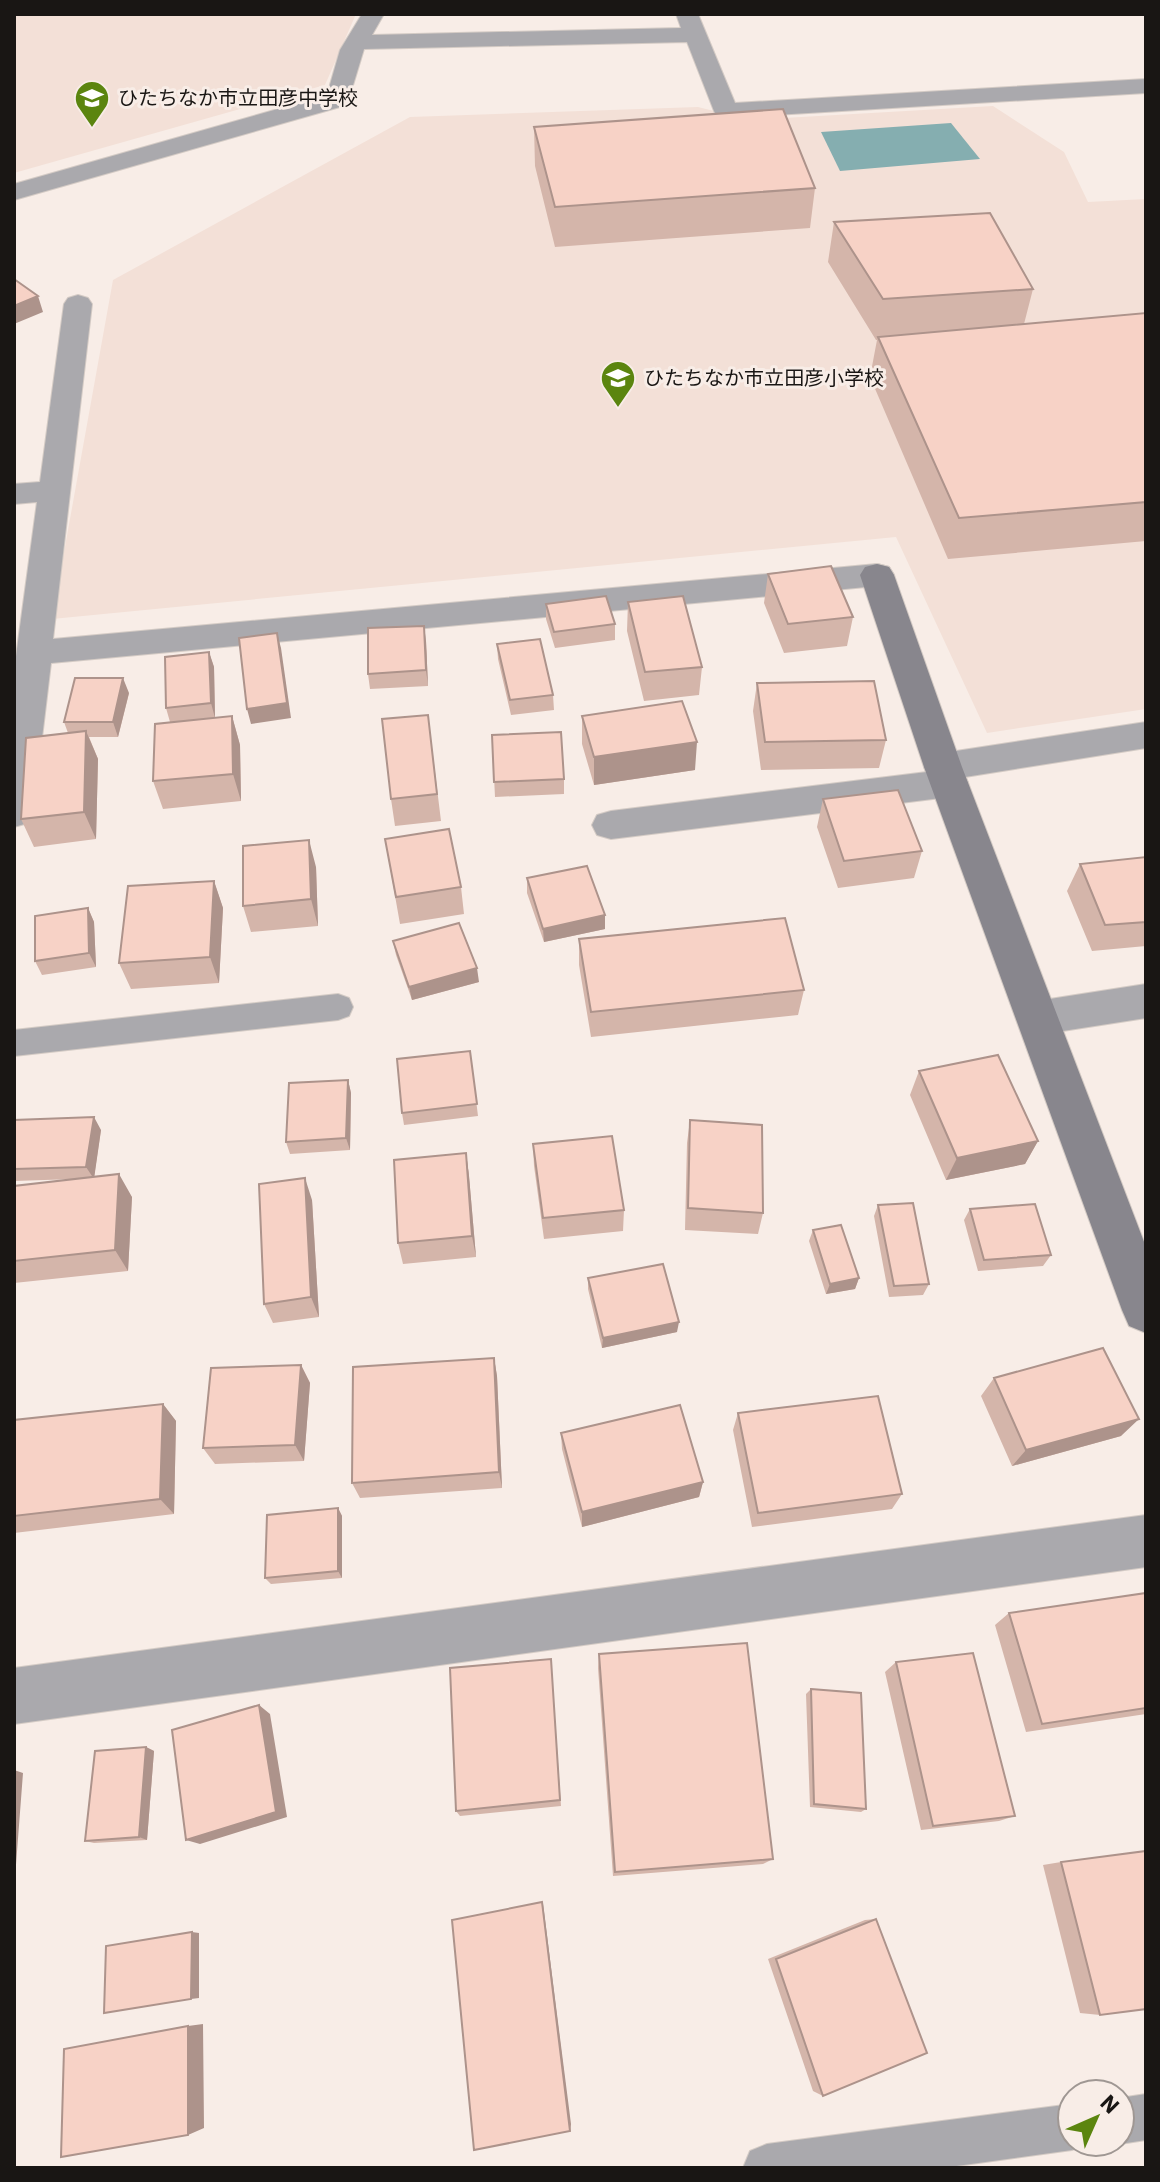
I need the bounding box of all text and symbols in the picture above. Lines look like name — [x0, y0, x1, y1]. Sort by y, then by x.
school or university icon: ひたちなか市立田彦中学校 — [73, 79, 111, 129]
place label: ひたちなか市立田彦中学校 — [118, 84, 358, 111]
school or university icon: ひたちなか市立田彦小学校 — [599, 359, 637, 409]
place label: ひたちなか市立田彦小学校 — [644, 364, 884, 391]
north arrow — [1056, 2078, 1136, 2158]
text: N — [1095, 2088, 1126, 2119]

